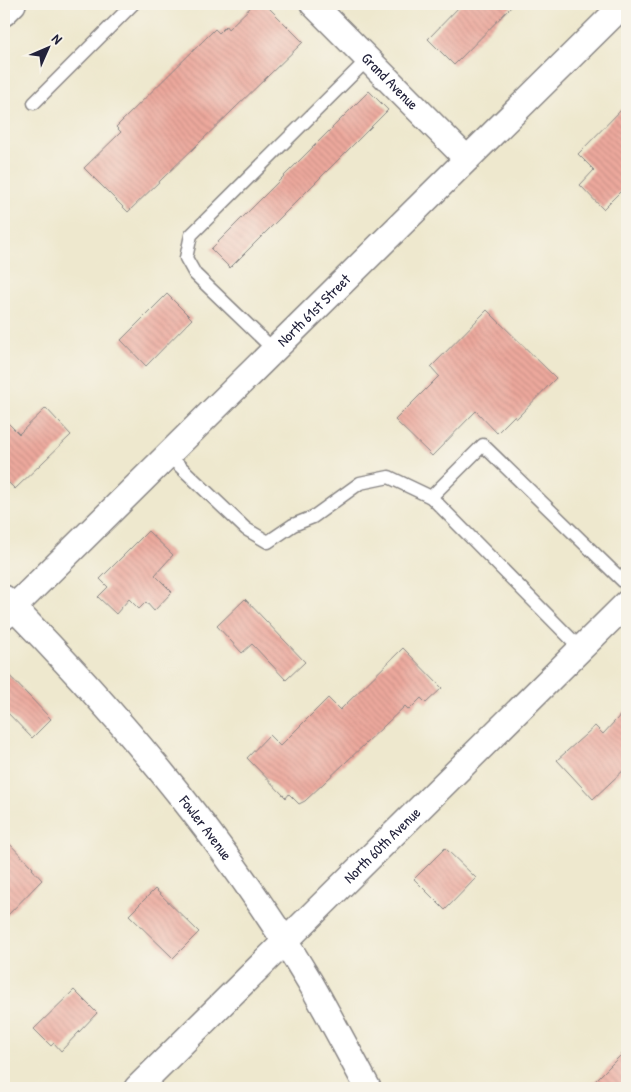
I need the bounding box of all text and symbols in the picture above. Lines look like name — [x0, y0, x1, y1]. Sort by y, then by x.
north arrow — [22, 22, 72, 72]
text: N — [48, 29, 67, 48]
street label: Grand Avenue — [357, 48, 423, 114]
street label: North 61st Street — [272, 268, 356, 351]
street label: Fowler Avenue — [174, 790, 237, 864]
street label: North 60th Avenue — [339, 802, 425, 888]

